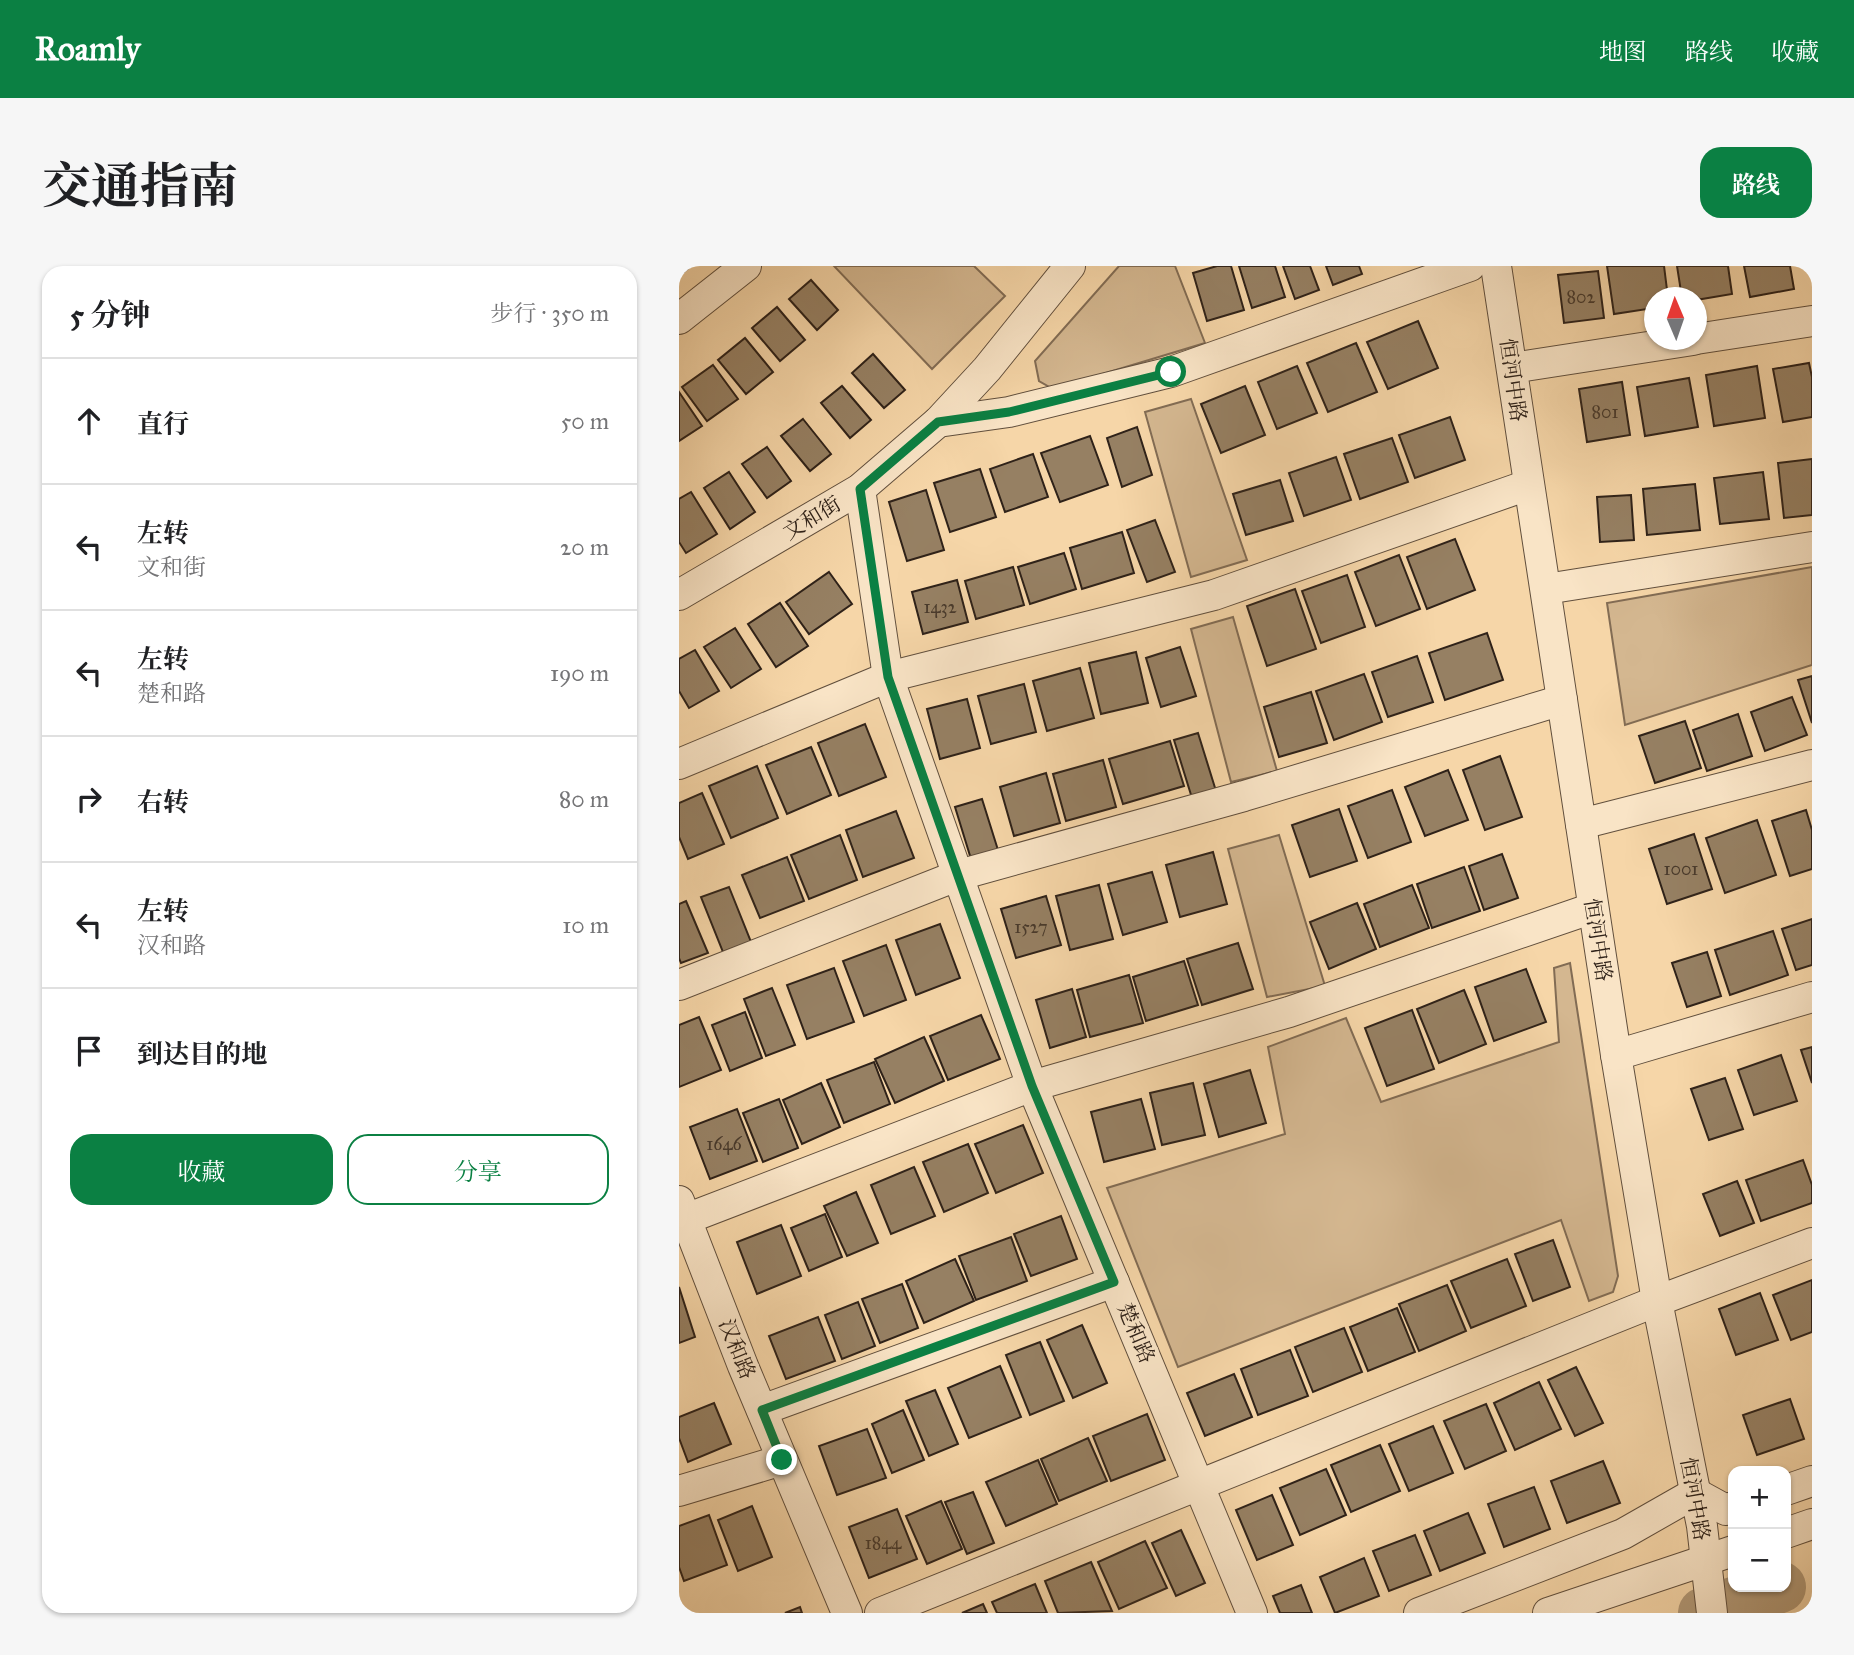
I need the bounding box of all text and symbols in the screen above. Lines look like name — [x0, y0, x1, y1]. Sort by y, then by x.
text: Roamly — [35, 29, 140, 69]
text: 地图 — [1599, 37, 1647, 67]
text: 路线 — [1685, 37, 1733, 67]
text: 收藏 — [1771, 37, 1819, 67]
button: 路线 — [1700, 147, 1812, 218]
text: 交通指南 — [42, 157, 238, 216]
house number: 802 — [1567, 286, 1596, 308]
north arrow — [1644, 287, 1707, 350]
text: 5 分钟 — [70, 297, 150, 333]
text: 步行 · 350 m — [491, 299, 609, 327]
street label: 恒河中路 — [1494, 337, 1532, 423]
route start — [1155, 356, 1186, 387]
house number: 801 — [1592, 401, 1619, 423]
icon: ahead — [70, 402, 108, 440]
text: 50 m — [561, 407, 609, 435]
text: 直行 — [137, 408, 189, 440]
street label: 文和街 — [778, 491, 846, 545]
text: 左转 — [137, 517, 189, 549]
icon: left — [70, 528, 108, 566]
text: 20 m — [560, 533, 609, 561]
text: 文和街 — [137, 553, 206, 581]
house number: 1432 — [923, 596, 957, 618]
text: 左转 — [137, 643, 189, 675]
icon: left — [70, 654, 108, 692]
text: 190 m — [550, 659, 609, 687]
text: 楚和路 — [137, 679, 206, 707]
icon: right — [70, 780, 108, 818]
text: 80 m — [559, 785, 609, 813]
text: 右转 — [137, 786, 189, 818]
house number: 1001 — [1664, 858, 1698, 880]
text: 左转 — [137, 895, 189, 927]
street label: 恒河中路 — [1579, 896, 1617, 984]
icon: left — [70, 906, 108, 944]
text: 10 m — [562, 911, 609, 939]
house number: 1527 — [1014, 916, 1048, 938]
text: 汉和路 — [137, 931, 206, 959]
icon: arrive — [70, 1032, 108, 1070]
text: 到达目的地 — [137, 1038, 267, 1070]
house number: 1646 — [706, 1133, 743, 1155]
button: 收藏 — [70, 1134, 333, 1205]
button: 分享 — [347, 1134, 609, 1205]
street label: 楚和路 — [1112, 1299, 1160, 1367]
street label: 汉和路 — [713, 1315, 761, 1383]
route end — [766, 1444, 797, 1475]
street label: 恒河中路 — [1675, 1455, 1715, 1543]
map controls — [1728, 1466, 1791, 1592]
button: + — [1728, 1466, 1791, 1529]
button: − — [1728, 1529, 1791, 1592]
house number: 1844 — [865, 1532, 902, 1554]

